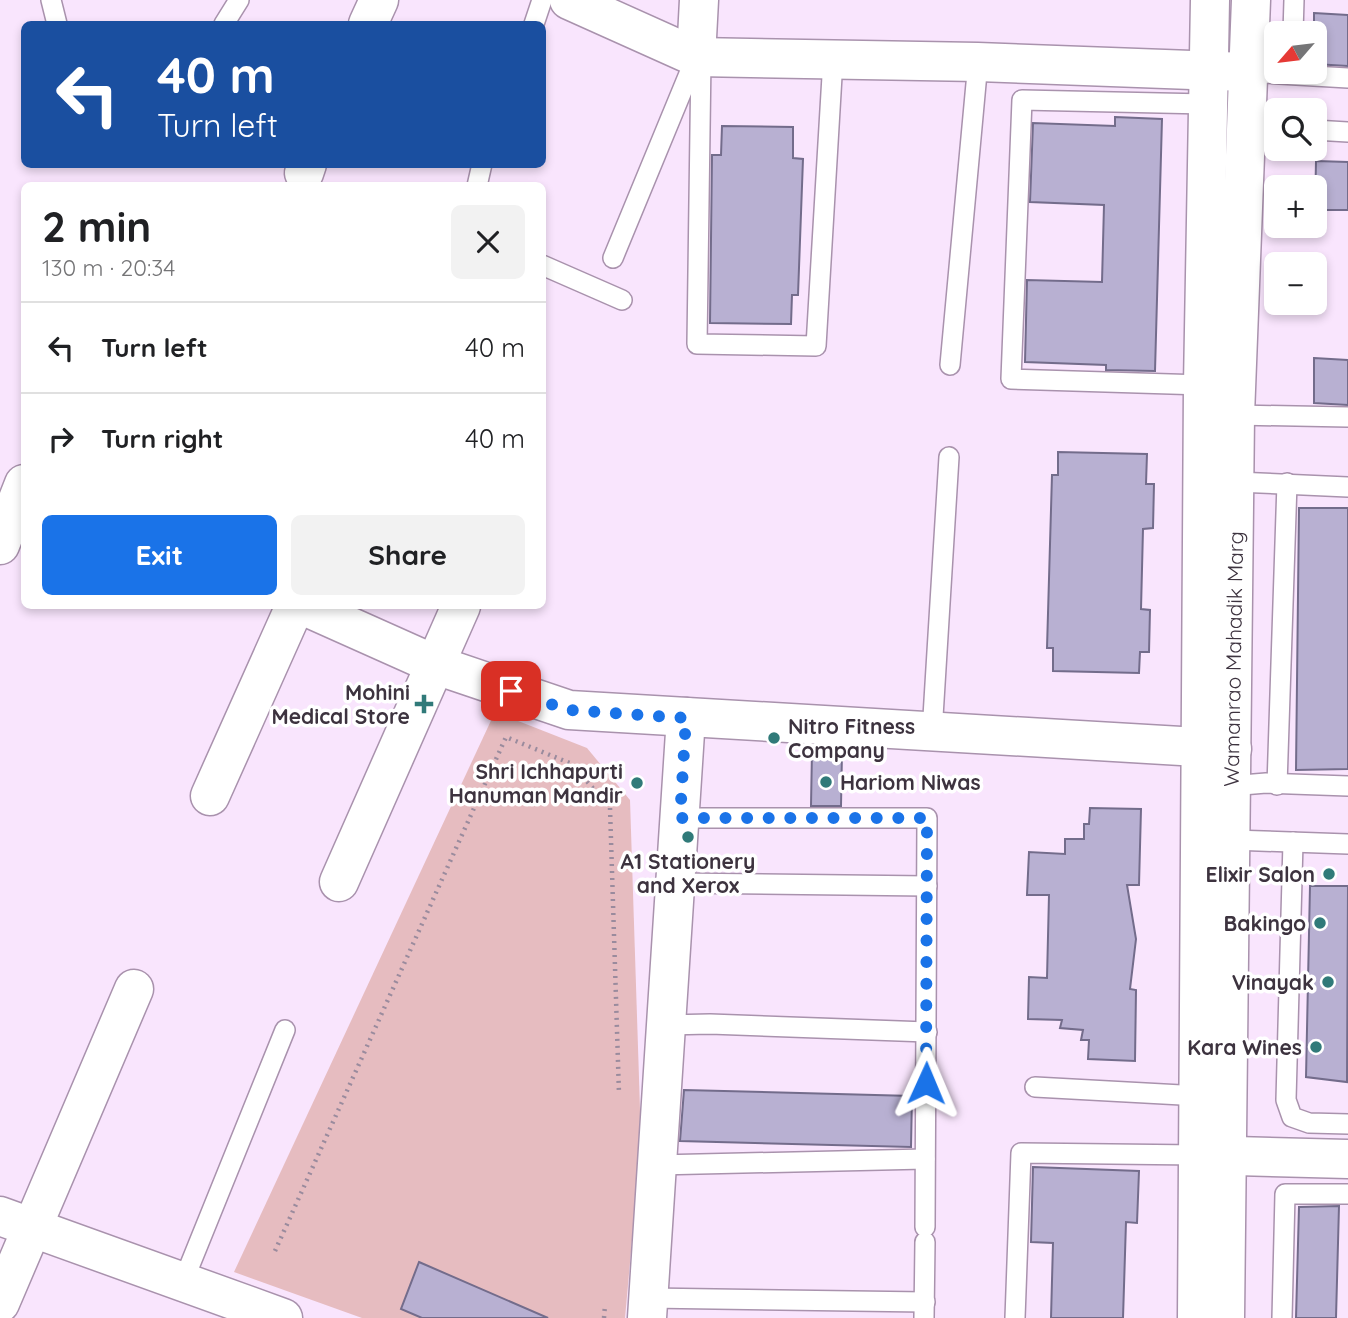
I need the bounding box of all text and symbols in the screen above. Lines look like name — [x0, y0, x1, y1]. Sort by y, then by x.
north arrow — [1264, 21, 1326, 84]
map controls — [1264, 21, 1327, 315]
text: 40 m — [157, 44, 275, 105]
icon: left — [42, 49, 133, 140]
button: search — [1264, 98, 1327, 161]
text: Turn left — [157, 105, 278, 145]
button: + — [1264, 175, 1327, 238]
text: 2 min — [42, 200, 151, 253]
button: close — [451, 205, 525, 279]
button: − — [1264, 252, 1327, 315]
text: 130 m · 20:34 — [42, 253, 175, 282]
icon: left — [42, 329, 80, 367]
text: Turn left — [101, 331, 208, 364]
text: 40 m — [465, 331, 525, 364]
icon: right — [42, 420, 80, 458]
text: Turn right — [101, 422, 223, 455]
text: 40 m — [465, 422, 525, 455]
button: Exit — [42, 515, 277, 595]
button: Share — [291, 515, 525, 595]
street label: Wamanrao Mahadik Marg — [1218, 531, 1248, 787]
pin — [481, 661, 541, 721]
icon: arrive — [492, 672, 530, 710]
place label: Mohini Medical Store — [271, 679, 410, 729]
marker: Mohini Medical Store — [416, 696, 432, 712]
place label: Nitro Fitness Company — [788, 713, 915, 763]
marker: Nitro Fitness Company — [766, 730, 782, 746]
place label: Shri Ichhapurti Hanuman Mandir — [449, 758, 623, 808]
place label: Hariom Niwas — [840, 769, 981, 795]
marker: Hariom Niwas — [818, 774, 834, 790]
marker: Shri Ichhapurti Hanuman Mandir — [629, 775, 645, 791]
marker: A1 Stationery and Xerox — [680, 829, 696, 845]
place label: A1 Stationery and Xerox — [621, 848, 755, 898]
place label: Elixir Salon — [1205, 861, 1315, 887]
marker: Elixir Salon — [1321, 866, 1337, 882]
place label: Bakingo — [1224, 910, 1306, 936]
marker: Bakingo — [1312, 915, 1328, 931]
place label: Vinayak — [1232, 969, 1314, 995]
marker: Vinayak — [1320, 974, 1336, 990]
place label: Kara Wines — [1187, 1034, 1302, 1060]
marker: Kara Wines — [1308, 1039, 1324, 1055]
position arrow — [889, 1046, 963, 1120]

